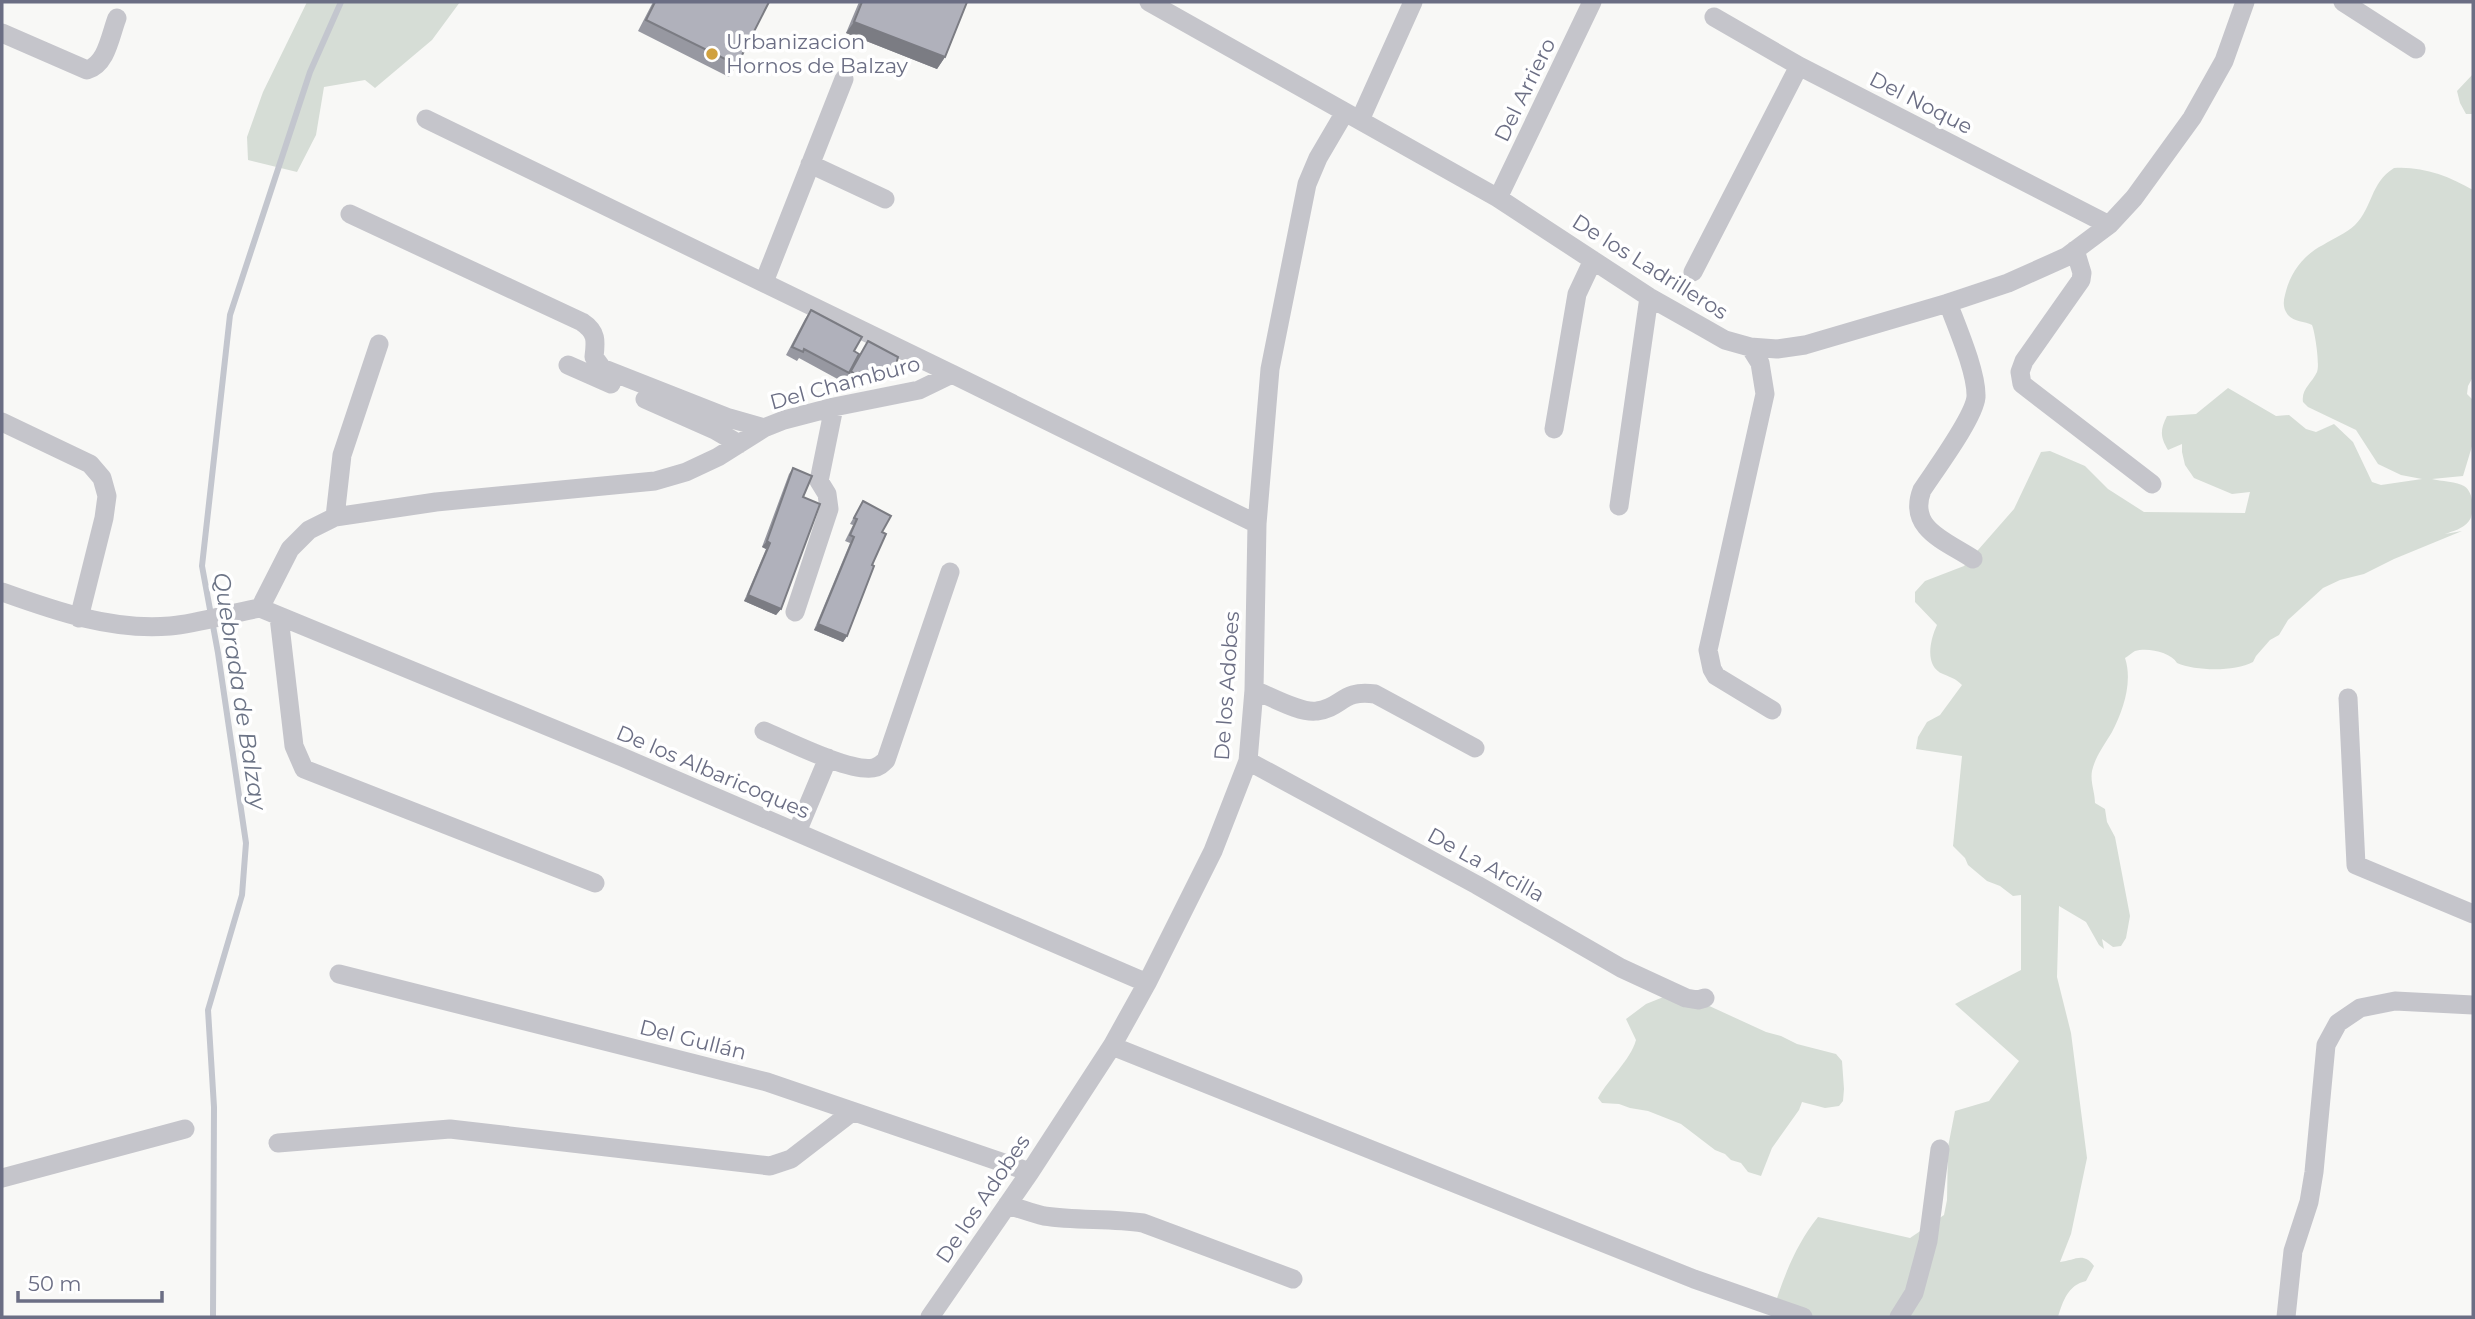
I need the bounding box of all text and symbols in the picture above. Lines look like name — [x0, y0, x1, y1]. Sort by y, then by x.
place label: Urbanizacion Hornos de Balzay — [726, 29, 909, 78]
street label: Del Arriero — [1489, 34, 1560, 146]
marker: Urbanizacion Hornos de Balzay — [704, 46, 720, 62]
street label: Del Noque — [1865, 66, 1977, 139]
street label: De los Ladrilleros — [1568, 209, 1733, 324]
street label: Del Chamburo — [767, 350, 923, 415]
water label: Quebrada de Balzay — [207, 570, 273, 813]
street label: De los Adobes — [1209, 610, 1244, 761]
street label: De los Albaricoques — [613, 720, 814, 824]
street label: De La Arcilla — [1423, 822, 1549, 907]
street label: Del Gullán — [637, 1014, 749, 1065]
street label: De los Adobes — [930, 1130, 1035, 1268]
scale bar — [18, 1260, 161, 1304]
text: 50 m — [28, 1271, 82, 1296]

